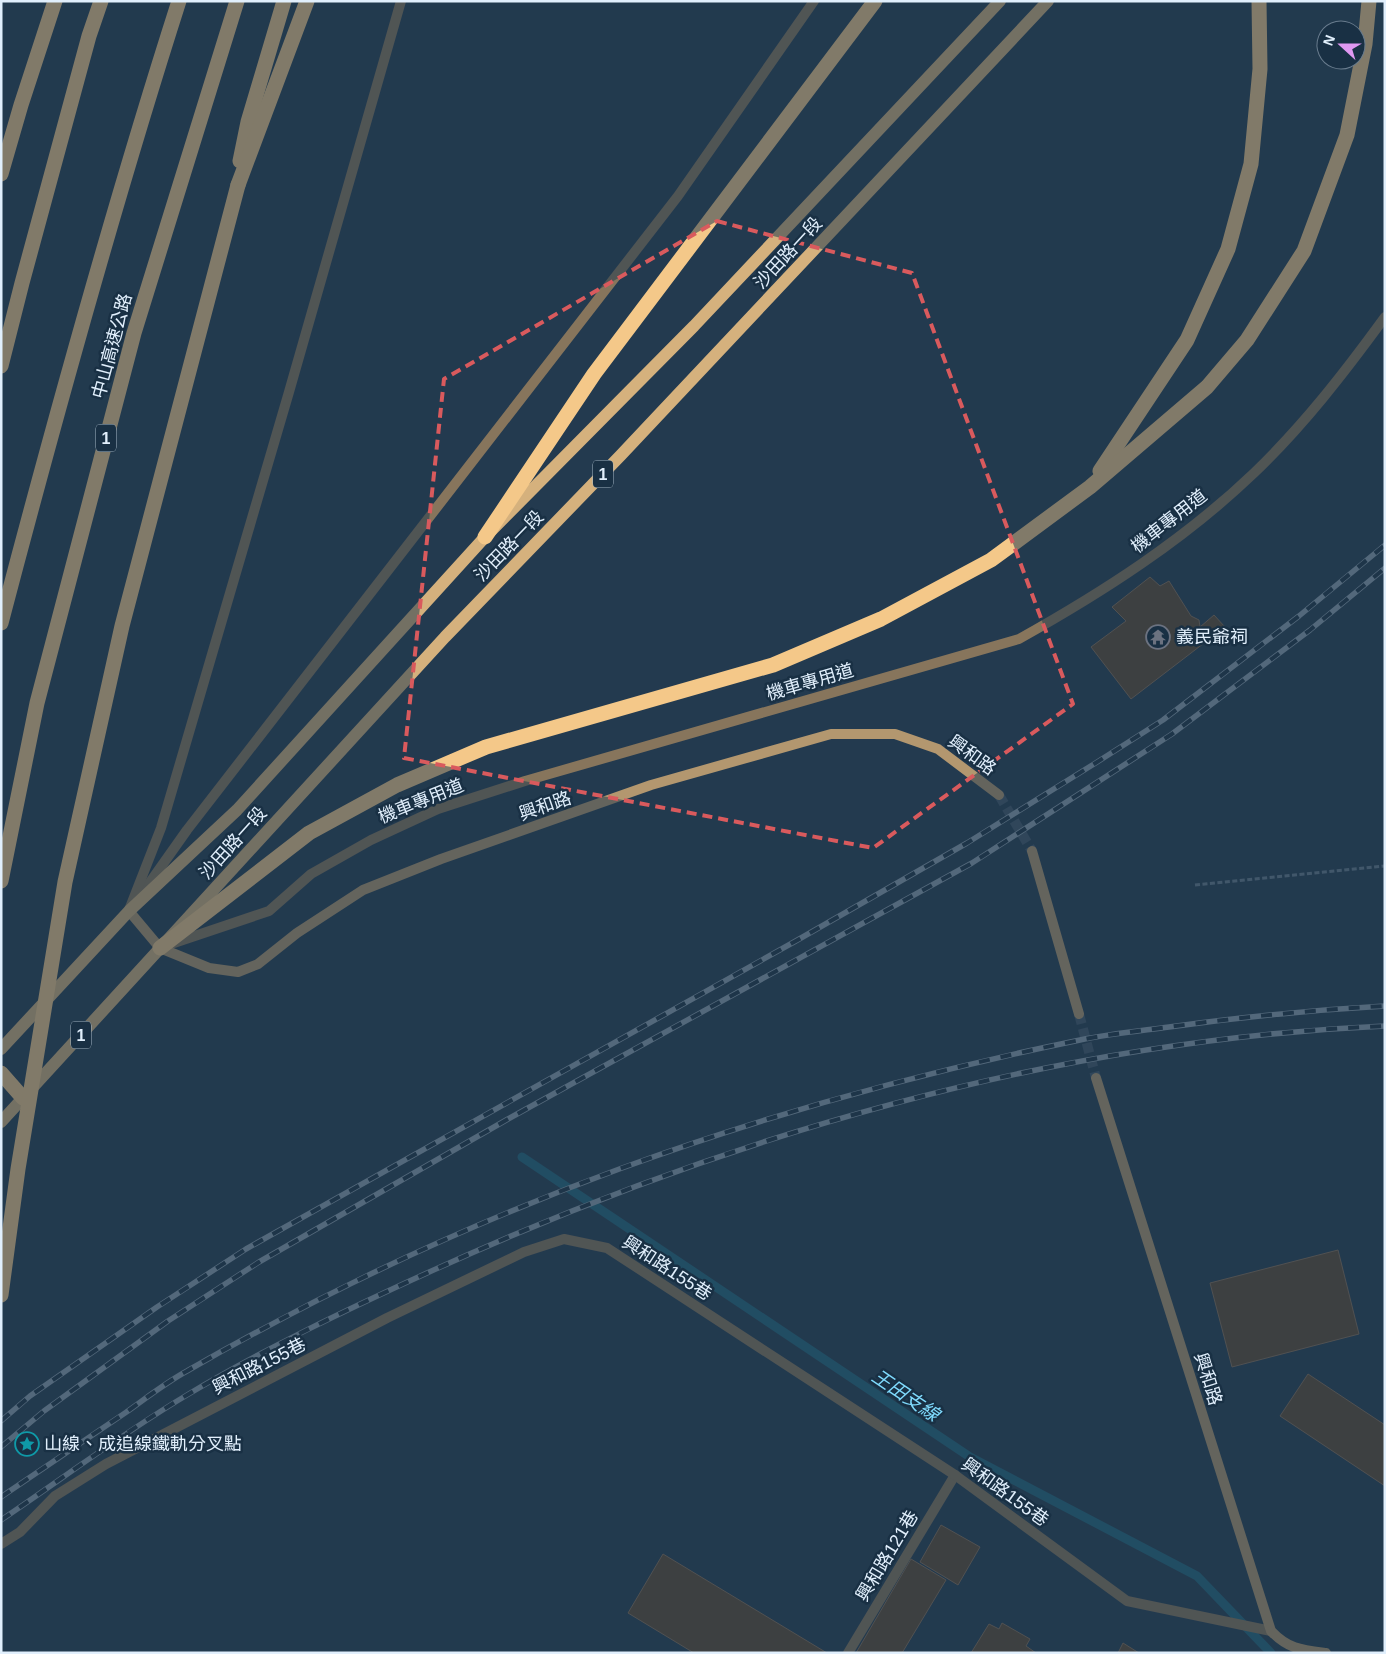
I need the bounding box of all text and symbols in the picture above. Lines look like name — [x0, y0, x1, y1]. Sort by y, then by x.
north arrow — [1316, 20, 1366, 70]
text: N — [1320, 33, 1338, 48]
street label: 沙田路一段 — [750, 213, 826, 293]
street label: 中山高速公路 — [88, 291, 136, 401]
road number: 1 — [96, 424, 116, 452]
road number: 1 — [593, 460, 613, 488]
street label: 機車專用道 — [1127, 485, 1211, 557]
street label: 沙田路一段 — [471, 507, 547, 585]
temple icon: 義民爺祠 — [1145, 624, 1171, 650]
place label: 義民爺祠 — [1176, 627, 1248, 647]
street label: 機車專用道 — [764, 660, 856, 704]
street label: 興和路 — [944, 731, 1000, 779]
street label: 機車專用道 — [376, 775, 466, 827]
street label: 興和路 — [516, 788, 574, 824]
street label: 沙田路一段 — [195, 803, 271, 883]
road number: 1 — [71, 1022, 91, 1048]
street label: 興和路155巷 — [619, 1232, 715, 1304]
street label: 興和路155巷 — [209, 1334, 309, 1398]
street label: 興和路 — [1191, 1350, 1225, 1408]
water label: 王田支線 — [868, 1365, 945, 1426]
place icon: 山線、成追線鐵軌分叉點 — [14, 1431, 40, 1457]
place label: 山線、成追線鐵軌分叉點 — [44, 1434, 242, 1454]
street label: 興和路155巷 — [958, 1454, 1052, 1530]
street label: 興和路121巷 — [852, 1507, 922, 1605]

